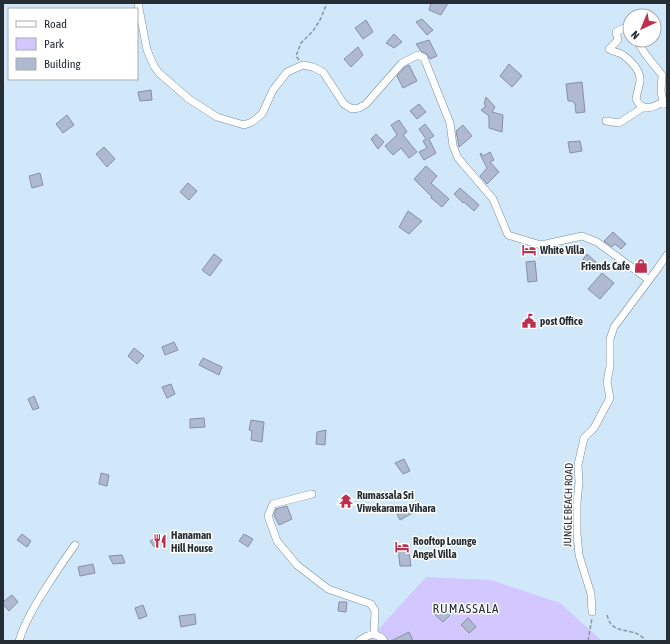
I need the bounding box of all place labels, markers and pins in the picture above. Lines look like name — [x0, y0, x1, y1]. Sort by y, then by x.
hotel icon: White Villa — [521, 242, 537, 258]
place label: White Villa — [539, 244, 584, 256]
shop icon: Friends Cafe — [633, 258, 649, 274]
place label: Friends Cafe — [581, 260, 630, 272]
public building icon: post Office — [521, 313, 537, 329]
place label: post Office — [540, 315, 583, 327]
place label: Rumassala Sri Viwekarama Vihara — [356, 489, 436, 514]
temple icon: Rumassala Sri Viwekarama Vihara — [338, 493, 354, 509]
place label: Hanaman Hill House — [171, 529, 213, 554]
restaurant icon: Hanaman Hill House — [152, 533, 168, 549]
place label: Rooftop Lounge Angel Villa — [412, 535, 476, 560]
hotel icon: Rooftop Lounge Angel Villa — [394, 539, 410, 555]

